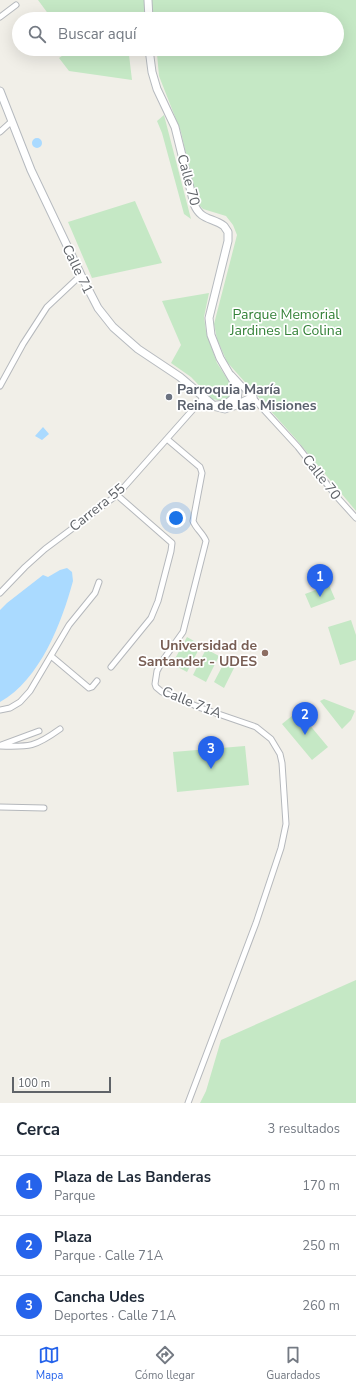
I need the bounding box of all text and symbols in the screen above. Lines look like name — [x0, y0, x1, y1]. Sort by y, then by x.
search box — [12, 12, 344, 56]
icon: search — [26, 23, 48, 45]
text: Buscar aquí — [58, 24, 136, 44]
street label: Calle 70 — [173, 152, 205, 208]
street label: Calle 71 — [57, 241, 98, 297]
park label: Parque Memorial Jardines La Colina — [229, 305, 342, 340]
place label: Parroquia María Reina de las Misiones — [177, 380, 317, 415]
marker: Parroquia María Reina de las Misiones — [164, 392, 174, 402]
street label: Calle 70 — [298, 451, 345, 504]
street label: Carrera 55 — [65, 479, 129, 536]
your location — [166, 508, 186, 528]
pin: 1 — [307, 564, 333, 597]
place label: Universidad de Santander - UDES — [138, 636, 257, 671]
marker: Universidad de Santander - UDES — [260, 648, 270, 658]
street label: Calle 71A — [159, 682, 225, 723]
pin: 2 — [292, 702, 318, 735]
pin: 3 — [198, 736, 224, 769]
scale bar — [12, 1075, 111, 1094]
text: 100 m — [18, 1076, 50, 1091]
text: Cerca — [16, 1118, 60, 1141]
text: 3 resultados — [268, 1120, 340, 1138]
text: Plaza de Las Banderas — [54, 1167, 211, 1187]
text: 1 — [25, 1177, 33, 1195]
text: 170 m — [302, 1177, 340, 1195]
text: Parque — [54, 1187, 95, 1205]
text: Plaza — [54, 1227, 92, 1247]
text: 2 — [25, 1237, 33, 1255]
text: 250 m — [302, 1237, 340, 1255]
text: Parque · Calle 71A — [54, 1247, 163, 1265]
text: Cancha Udes — [54, 1287, 145, 1307]
text: 3 — [25, 1297, 33, 1315]
text: 260 m — [302, 1297, 340, 1315]
text: Deportes · Calle 71A — [54, 1307, 176, 1325]
tab: Mapa — [36, 1344, 63, 1383]
tab: Cómo llegar — [135, 1344, 195, 1383]
tab: Guardados — [266, 1344, 320, 1383]

